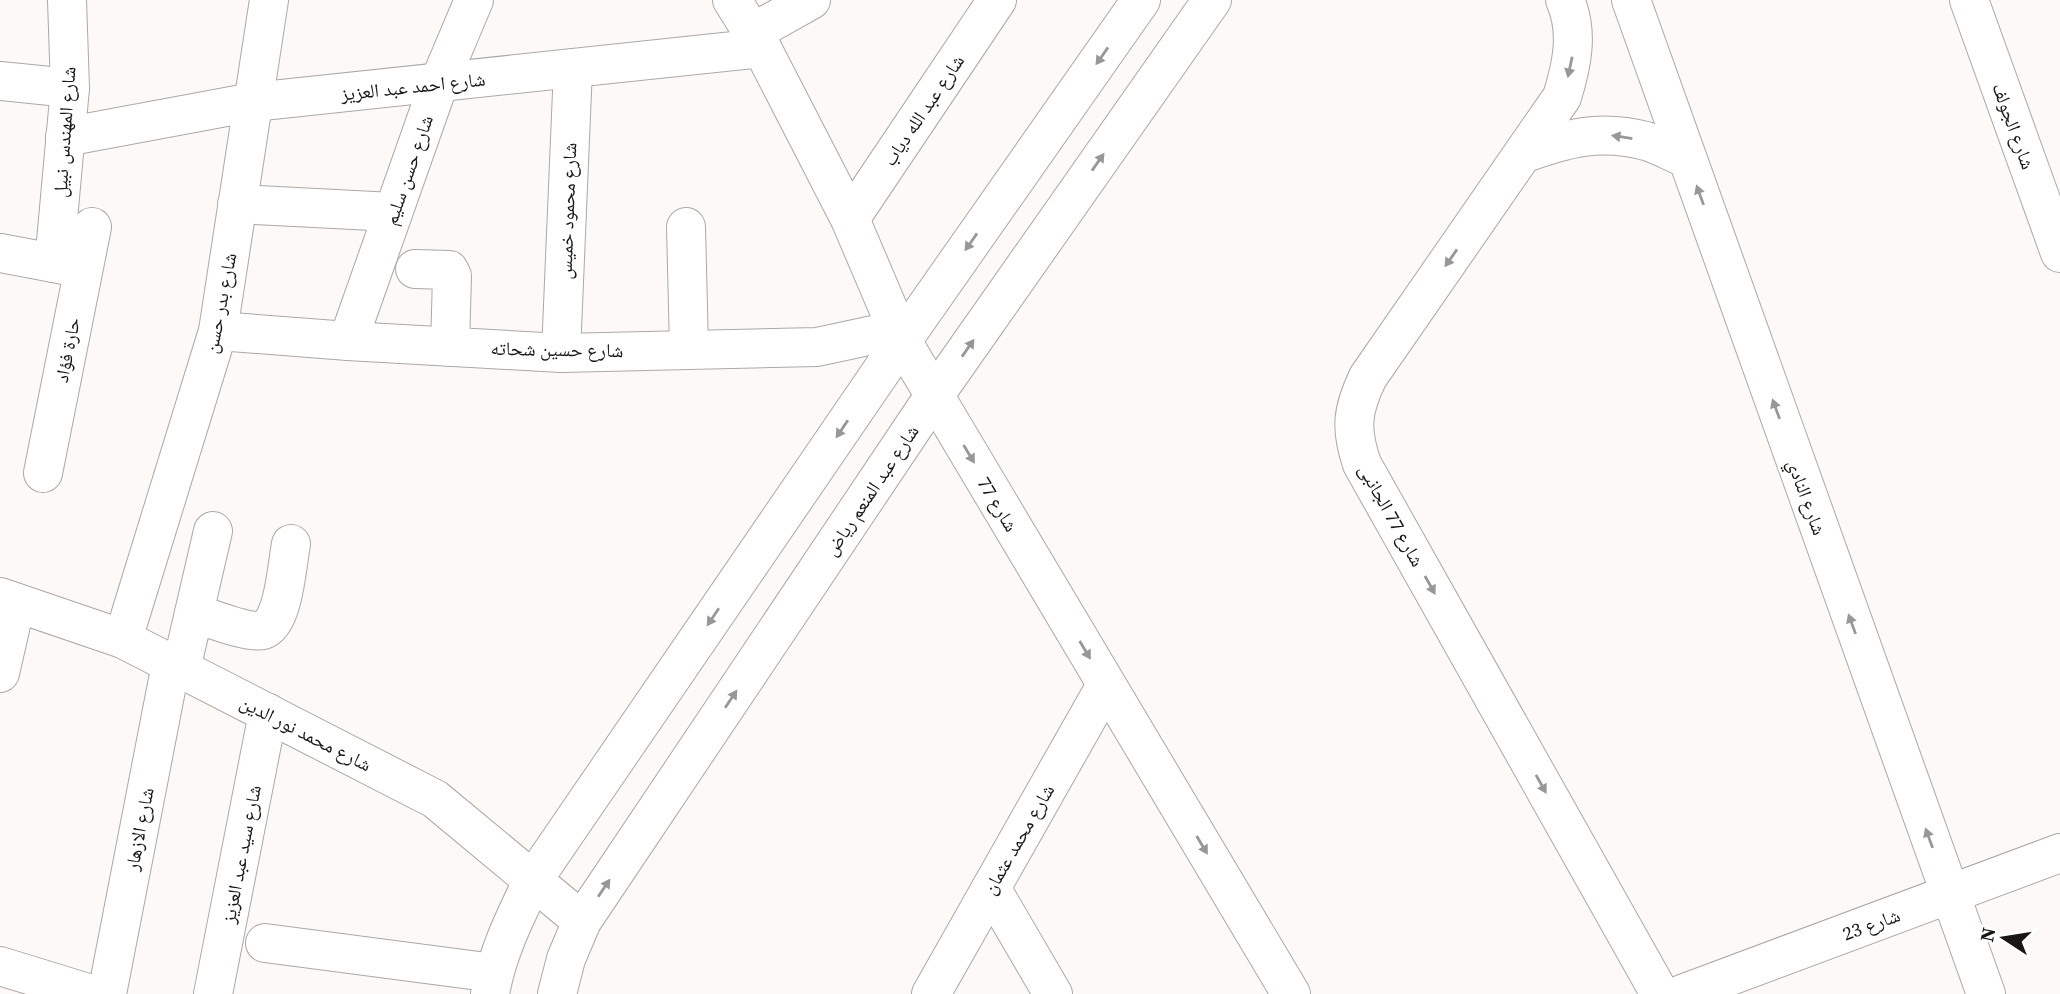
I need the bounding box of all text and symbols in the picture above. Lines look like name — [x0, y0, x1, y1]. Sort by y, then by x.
one-way arrow — [1095, 47, 1109, 65]
street label: شارع عبد الله دياب — [876, 49, 970, 171]
one-way arrow — [1565, 56, 1576, 78]
street label: شارع احمد عبد العزيز — [338, 65, 487, 107]
street label: شارع المهندس نبيل — [46, 66, 82, 198]
street label: شارع الجولف — [1986, 79, 2042, 173]
street label: شارع حسن سليم — [377, 111, 439, 229]
one-way arrow — [1611, 131, 1633, 142]
street label: شارع محمود خميس — [552, 142, 582, 280]
one-way arrow — [1091, 153, 1105, 171]
one-way arrow — [1694, 185, 1705, 206]
one-way arrow — [964, 233, 978, 251]
one-way arrow — [1444, 249, 1458, 267]
street label: شارع بدر حسن — [197, 250, 243, 356]
street label: حارة فؤاد — [48, 315, 86, 385]
street label: شارع حسين شحاته — [490, 335, 624, 363]
one-way arrow — [961, 339, 975, 357]
one-way arrow — [1770, 399, 1781, 420]
street label: شارع عبد المنعم رياض — [817, 419, 925, 561]
one-way arrow — [835, 420, 849, 438]
one-way arrow — [963, 445, 975, 464]
street label: شارع النادي — [1779, 455, 1833, 540]
street label: شارع 77 الجانبى — [1353, 459, 1431, 571]
street label: شارع 77 — [972, 472, 1024, 536]
one-way arrow — [1424, 576, 1436, 595]
one-way arrow — [707, 607, 720, 626]
one-way arrow — [1847, 613, 1858, 634]
one-way arrow — [1079, 640, 1092, 659]
street label: شارع محمد نور الدين — [236, 689, 376, 777]
one-way arrow — [724, 690, 738, 708]
one-way arrow — [1535, 774, 1547, 793]
street label: شارع محمد عثمان — [976, 779, 1060, 899]
street label: شارع سيد عبد العزيز — [215, 783, 267, 926]
street label: شارع الازهار — [118, 785, 160, 874]
one-way arrow — [1923, 827, 1934, 848]
one-way arrow — [1196, 836, 1208, 855]
one-way arrow — [598, 878, 611, 898]
street label: شارع 23 — [1839, 902, 1903, 946]
north arrow — [1969, 903, 2039, 973]
text: N — [1973, 925, 2002, 944]

